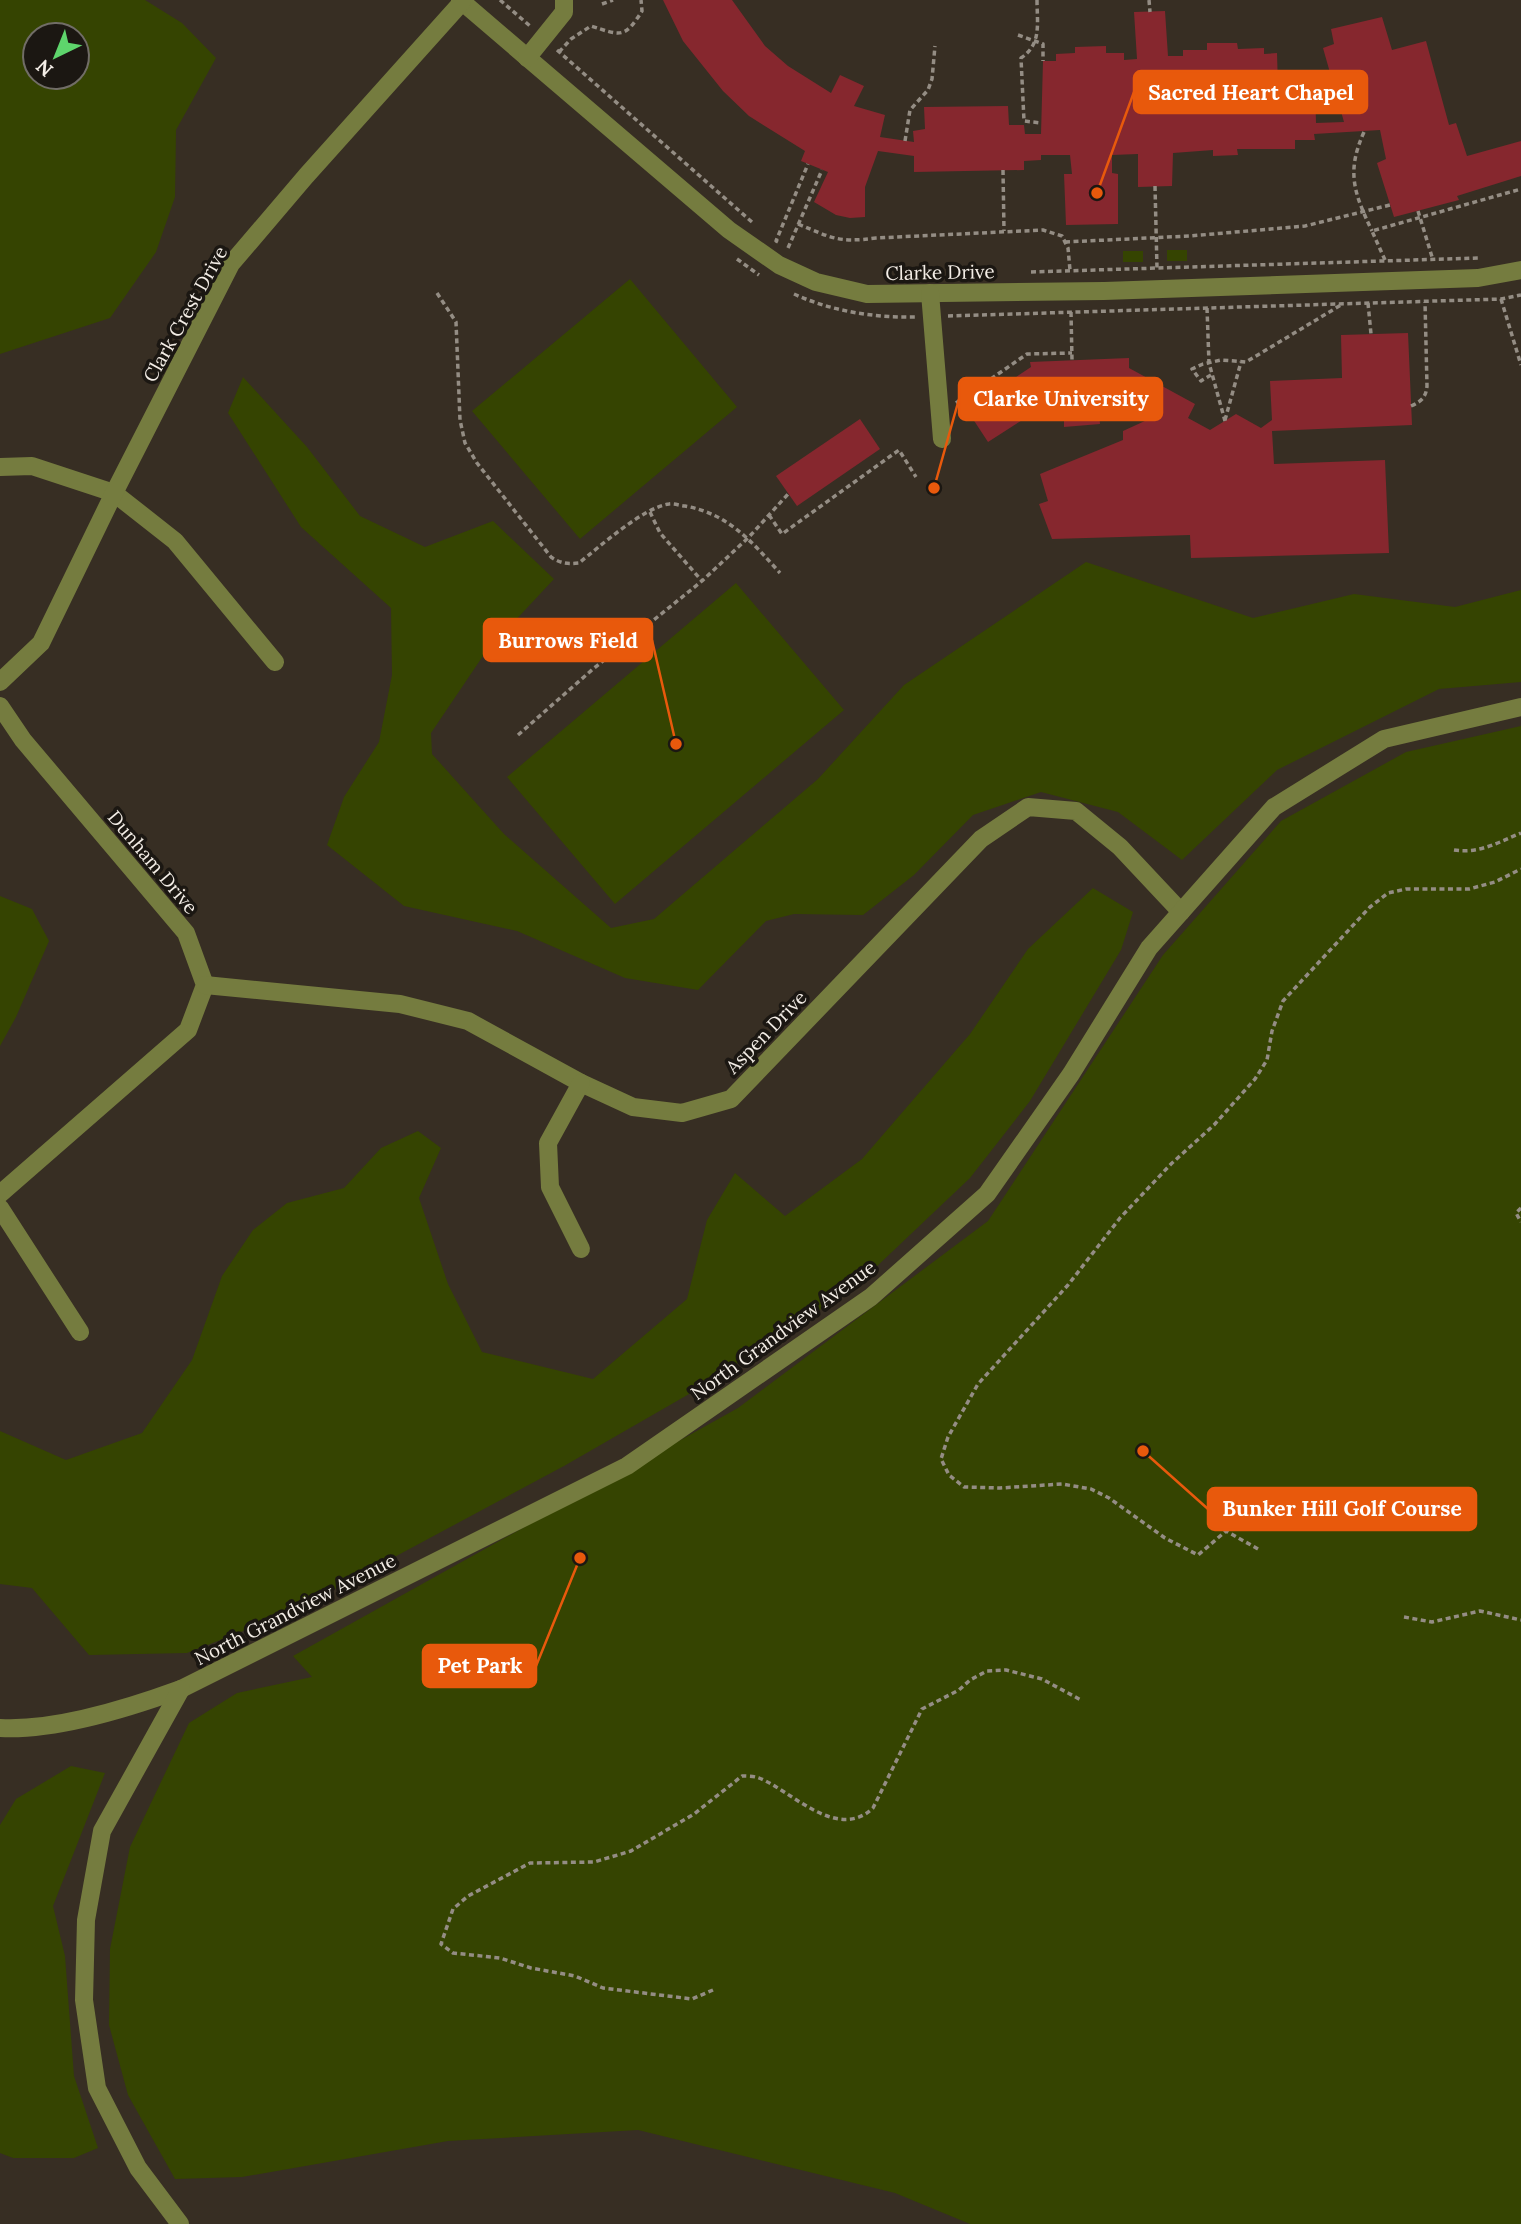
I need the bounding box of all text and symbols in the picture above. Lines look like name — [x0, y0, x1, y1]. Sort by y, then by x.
north arrow — [21, 21, 91, 91]
text: N — [31, 54, 58, 82]
callout: Sacred Heart Chapel — [1134, 71, 1367, 113]
text: Sacred Heart Chapel — [1148, 79, 1354, 106]
street label: Clark Crest Drive — [138, 242, 232, 386]
street label: Clarke Drive — [885, 259, 995, 285]
callout: Clarke University — [959, 378, 1162, 420]
text: Clarke University — [973, 385, 1149, 412]
callout: Burrows Field — [484, 619, 652, 661]
text: Burrows Field — [498, 627, 638, 654]
street label: Dunham Drive — [103, 805, 203, 919]
street label: Aspen Drive — [720, 985, 812, 1079]
street label: North Grandview Avenue — [686, 1255, 880, 1405]
callout: Bunker Hill Golf Course — [1208, 1488, 1476, 1530]
text: Bunker Hill Golf Course — [1222, 1495, 1462, 1522]
street label: North Grandview Avenue — [190, 1548, 400, 1670]
callout: Pet Park — [423, 1645, 536, 1687]
text: Pet Park — [437, 1652, 523, 1679]

